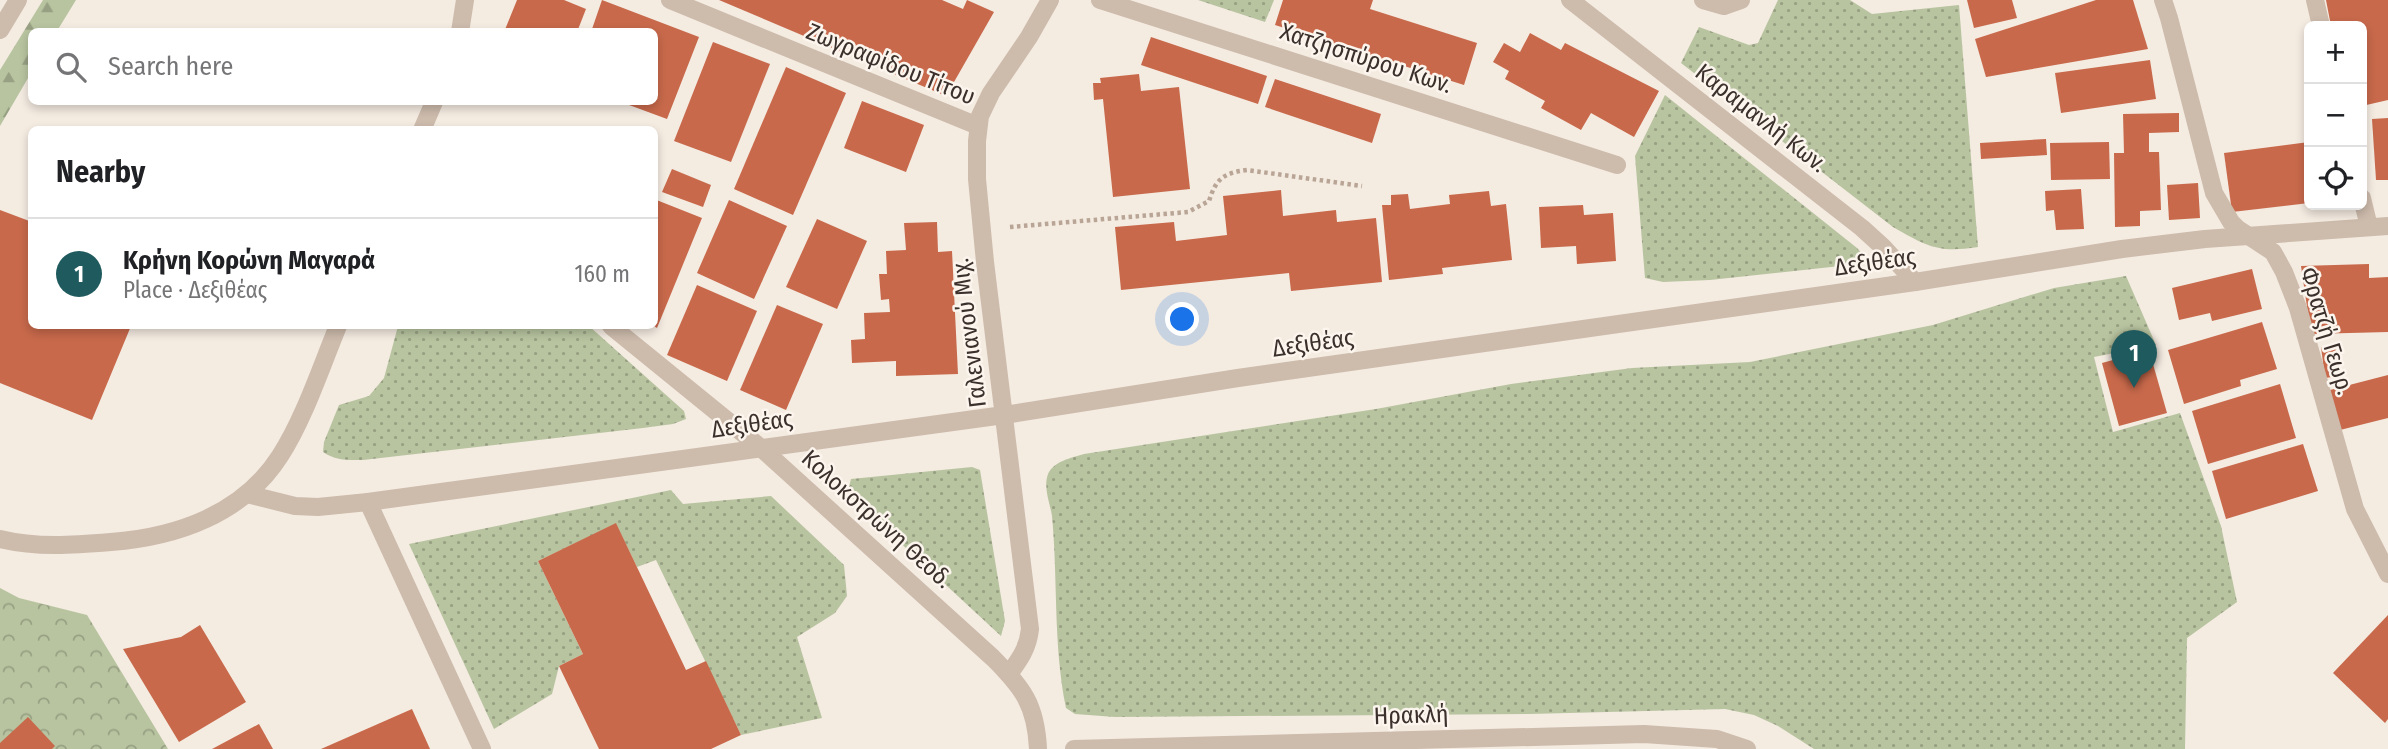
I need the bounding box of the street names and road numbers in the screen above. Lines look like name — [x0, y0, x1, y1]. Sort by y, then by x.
street label: Ζωγραφίδου Τίτου — [803, 17, 979, 111]
street label: Χατζησπύρου Κων. — [1277, 17, 1455, 99]
street label: Καραμανλή Κων. — [1690, 58, 1832, 178]
street label: Δεξιθέας — [1832, 242, 1918, 282]
street label: Γαλενιανού Μιχ. — [946, 257, 992, 409]
street label: Φρατζή Γεωρ. — [2294, 264, 2360, 398]
street label: Δεξιθέας — [1270, 323, 1356, 363]
street label: Δεξιθέας — [709, 404, 795, 444]
street label: Κολοκοτρώνη Θεοδ. — [796, 444, 958, 594]
street label: Ηρακλή — [1373, 700, 1449, 730]

